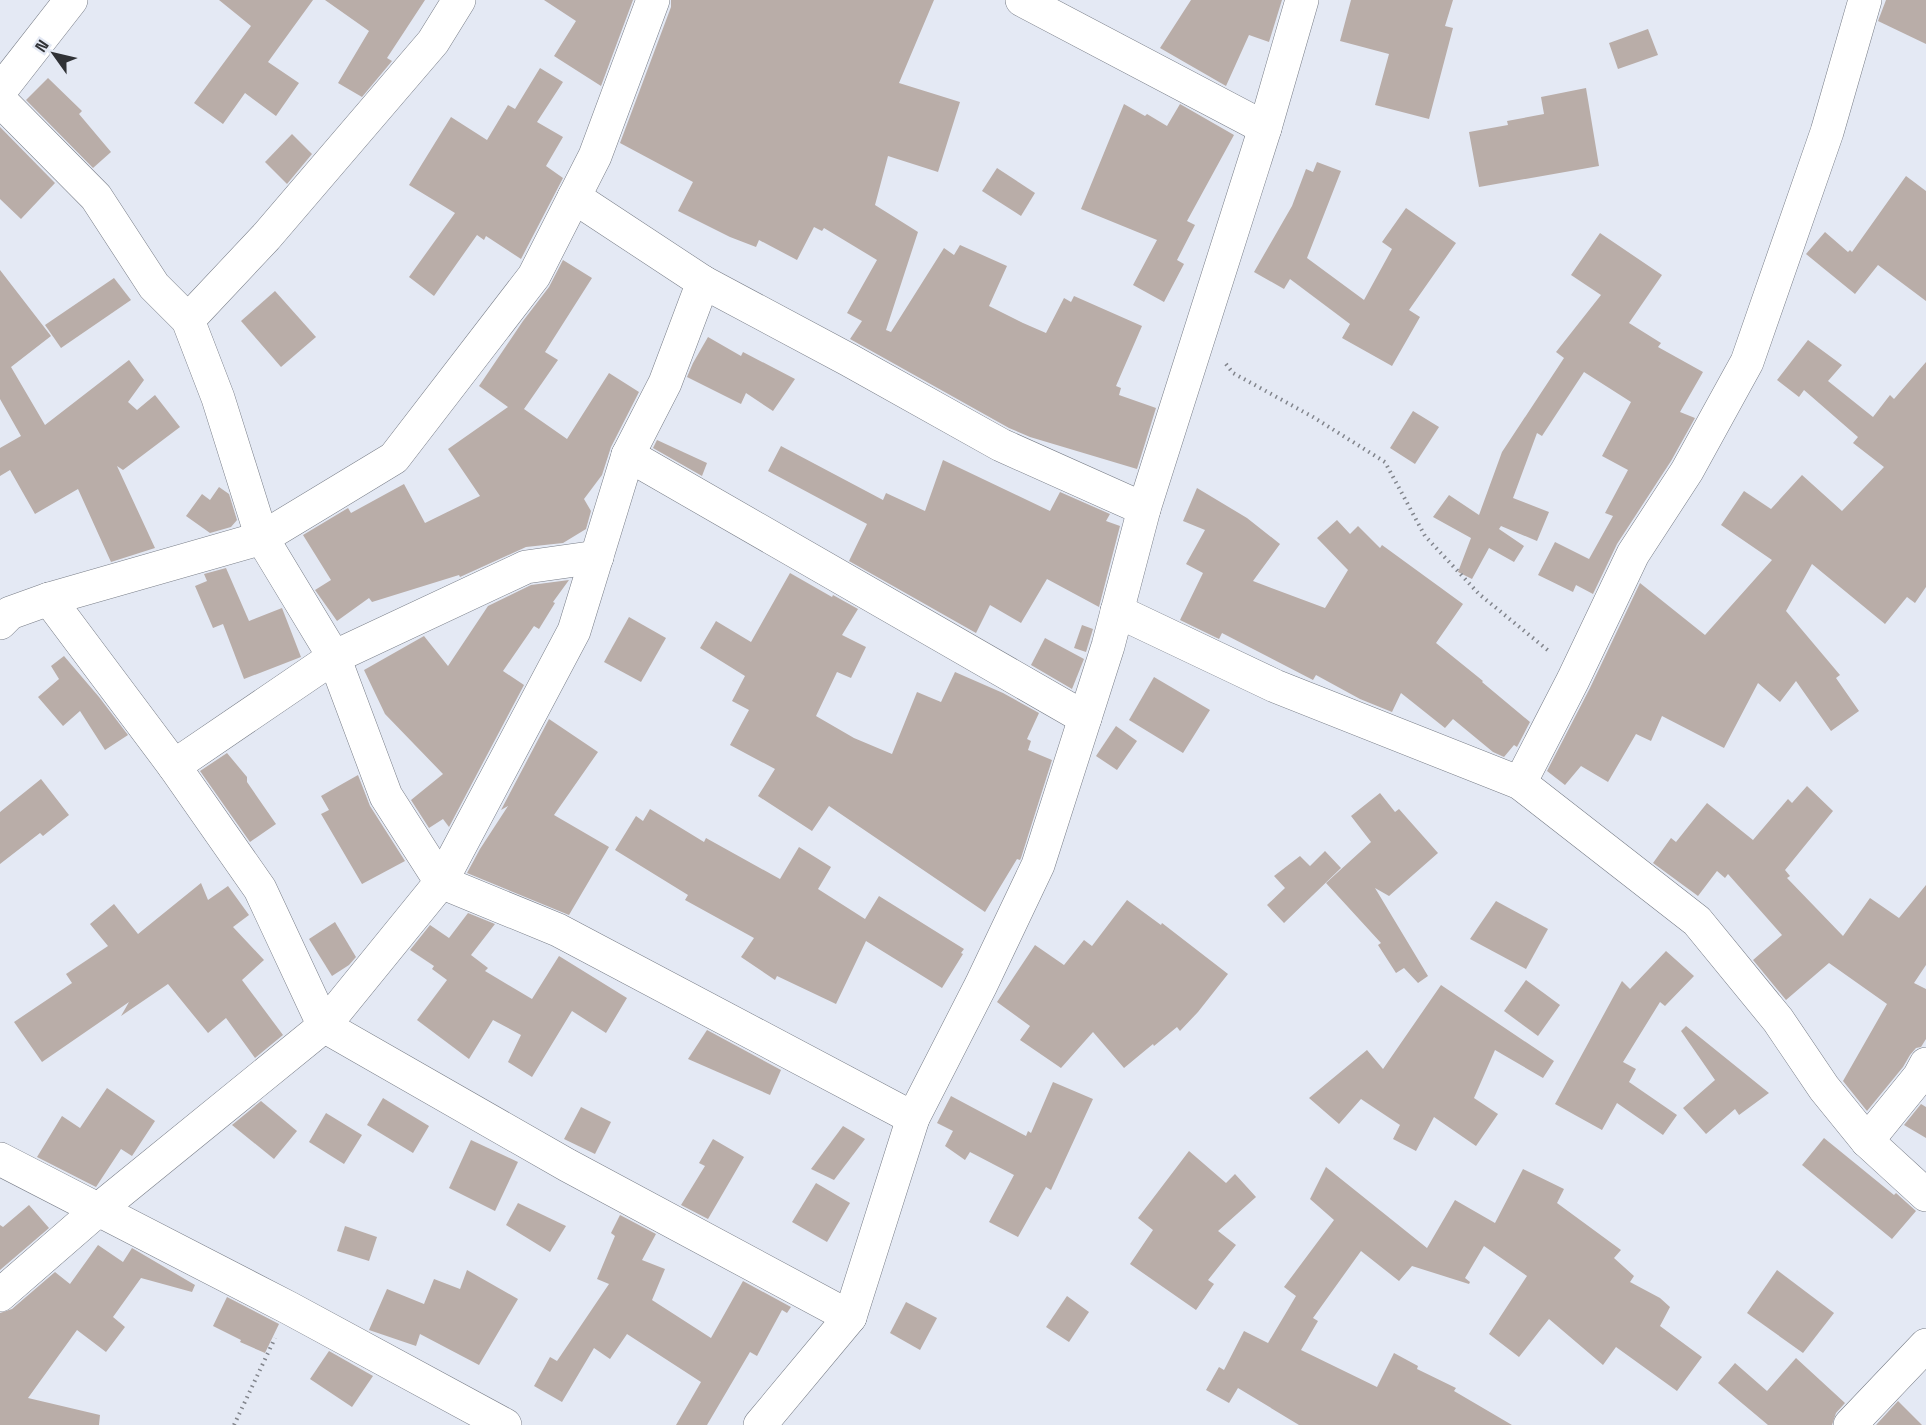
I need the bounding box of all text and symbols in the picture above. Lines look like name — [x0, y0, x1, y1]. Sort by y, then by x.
north arrow — [24, 24, 84, 84]
text: N — [30, 36, 54, 56]

